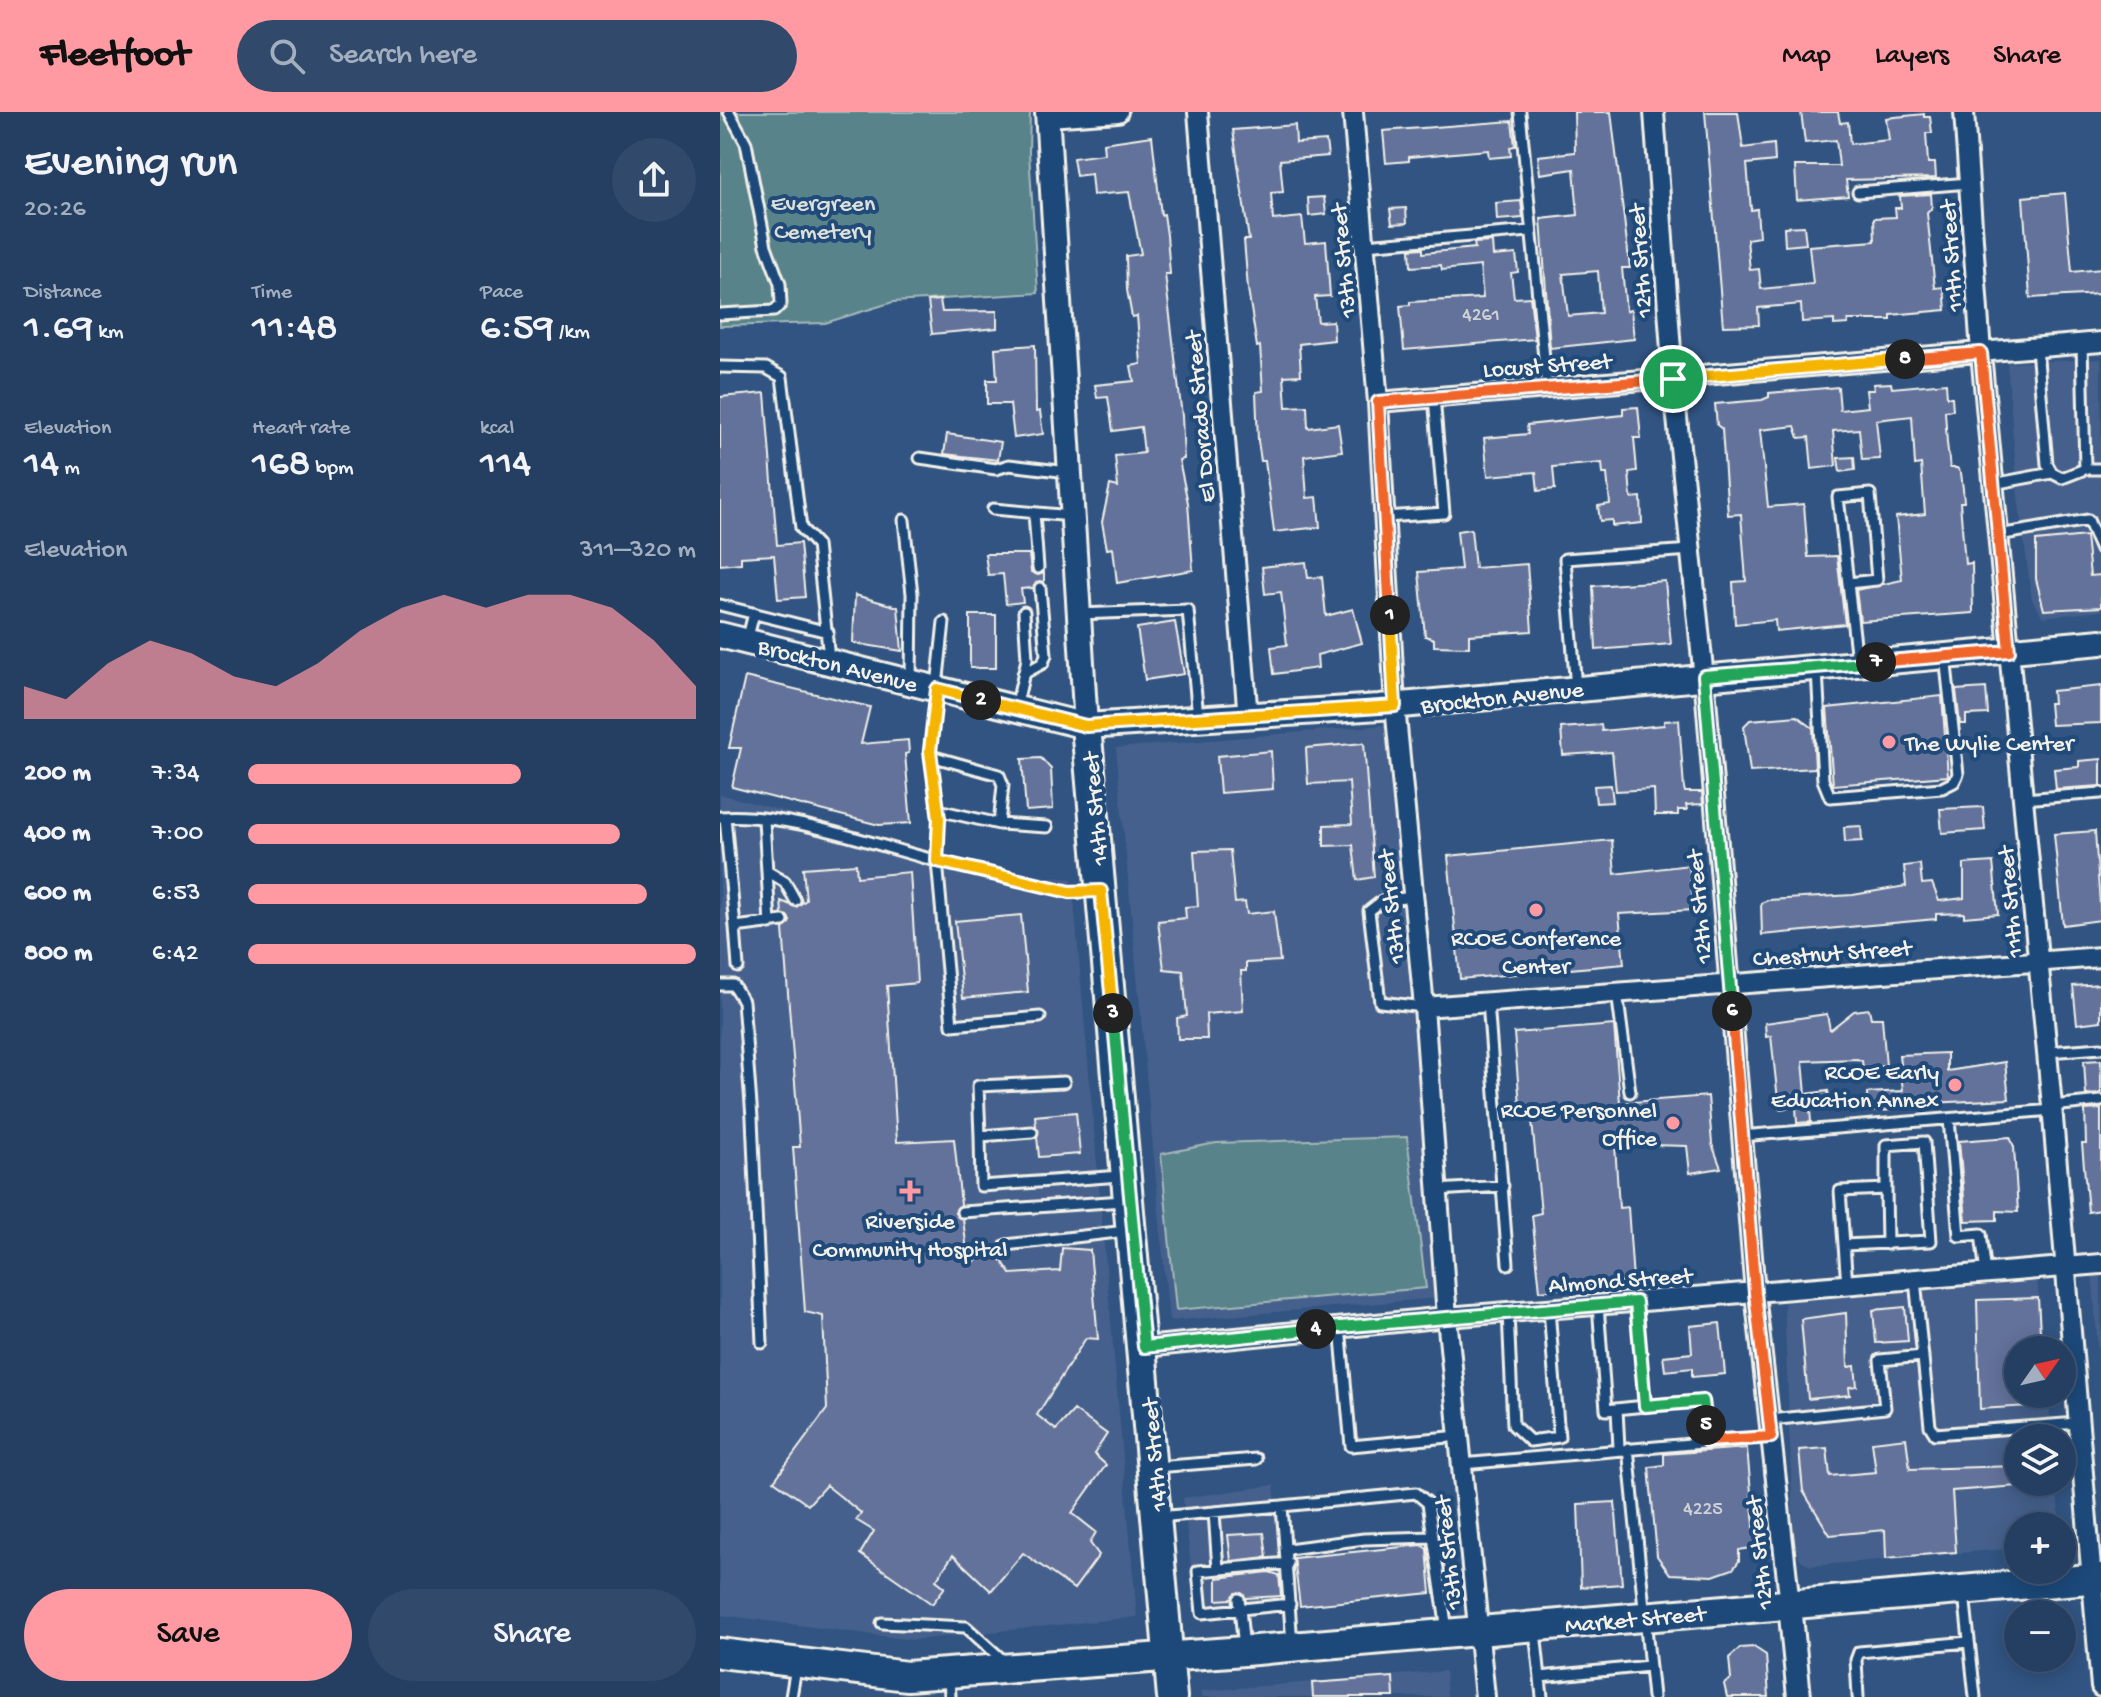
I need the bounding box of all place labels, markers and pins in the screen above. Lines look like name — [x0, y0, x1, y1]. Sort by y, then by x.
pin: 8 — [1885, 339, 1925, 379]
pin — [1639, 345, 1707, 413]
pin: 1 — [1370, 595, 1410, 635]
pin: 7 — [1856, 642, 1896, 682]
pin: 2 — [961, 680, 1001, 720]
place label: The Wylie Center — [1903, 731, 2076, 760]
marker: The Wylie Center — [1880, 733, 1898, 751]
marker: RCOE Conference Center — [1527, 901, 1545, 919]
place label: RCOE Conference Center — [1451, 926, 1622, 983]
pin: 6 — [1712, 991, 1752, 1031]
pin: 3 — [1093, 993, 1133, 1033]
place label: RCOE Early Education Annex — [1771, 1060, 1939, 1117]
marker: RCOE Early Education Annex — [1946, 1076, 1964, 1094]
place label: RCOE Personnel Office — [1500, 1098, 1658, 1155]
marker: RCOE Personnel Office — [1664, 1114, 1682, 1132]
marker: Riverside Community Hospital — [899, 1180, 921, 1202]
place label: Riverside Community Hospital — [812, 1209, 1008, 1266]
pin: 4 — [1296, 1309, 1336, 1349]
pin: 5 — [1686, 1405, 1726, 1445]

